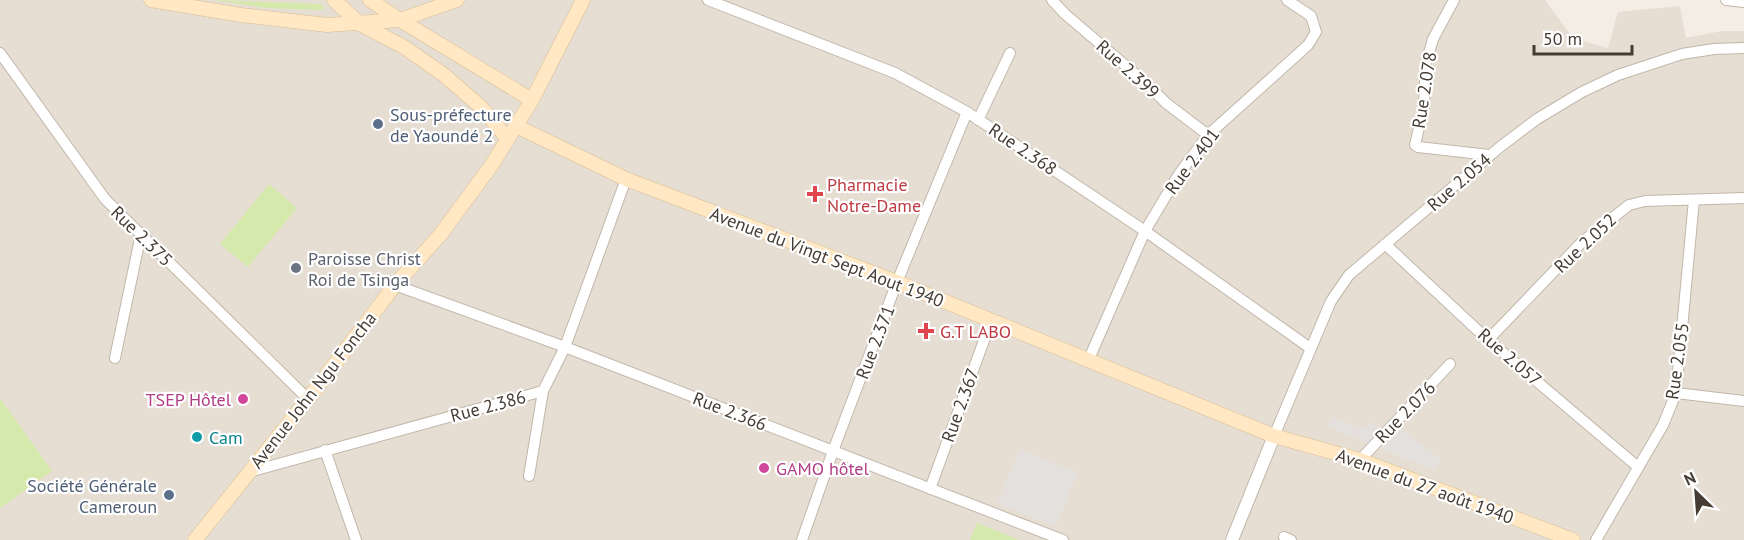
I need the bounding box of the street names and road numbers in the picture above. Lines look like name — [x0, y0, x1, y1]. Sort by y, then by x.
street label: Rue 2.399 — [1092, 35, 1164, 103]
street label: Rue 2.078 — [1407, 50, 1441, 130]
street label: Rue 2.368 — [985, 118, 1061, 180]
street label: Rue 2.401 — [1160, 123, 1224, 199]
street label: Rue 2.054 — [1422, 148, 1496, 216]
street label: Rue 2.375 — [106, 201, 178, 271]
street label: Avenue du Vingt Sept Aout 1940 — [707, 202, 947, 312]
street label: Rue 2.052 — [1549, 208, 1621, 278]
street label: Rue 2.371 — [850, 302, 900, 382]
street label: Avenue John Ngu Foncha — [245, 307, 381, 473]
street label: Rue 2.055 — [1660, 321, 1694, 401]
street label: Rue 2.057 — [1473, 323, 1547, 391]
street label: Rue 2.367 — [936, 365, 984, 445]
street label: Rue 2.076 — [1370, 376, 1440, 448]
street label: Rue 2.386 — [448, 385, 528, 427]
street label: Rue 2.366 — [690, 386, 770, 436]
street label: Avenue du 27 août 1940 — [1333, 443, 1517, 529]

